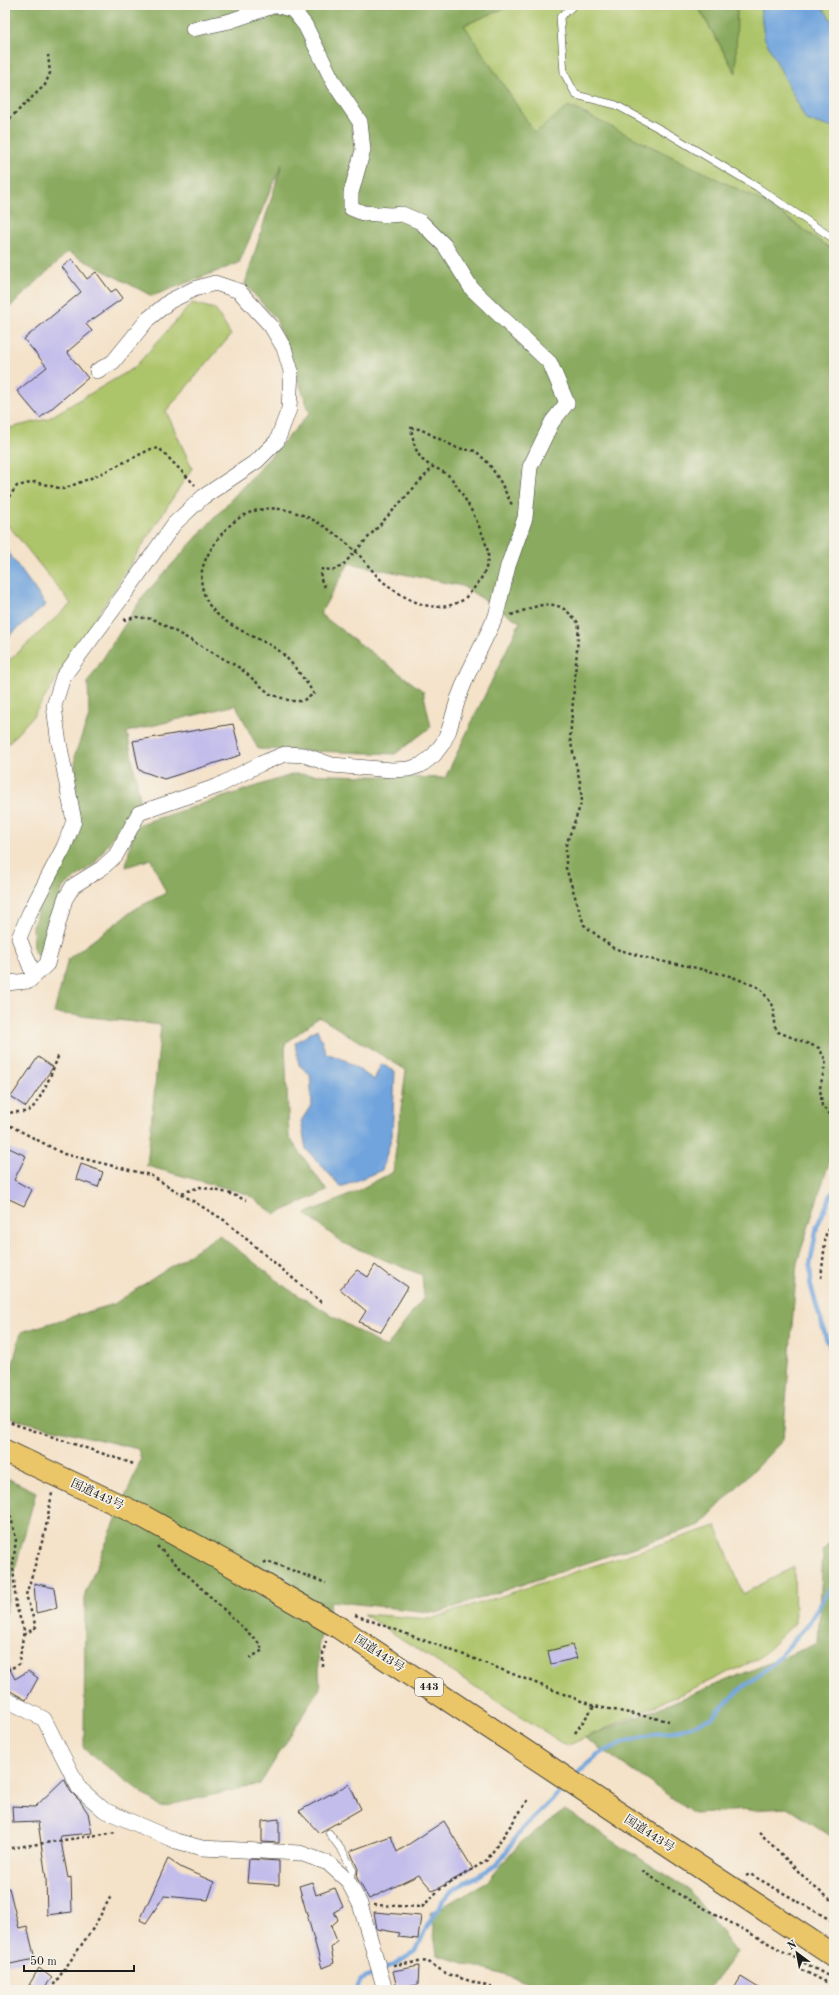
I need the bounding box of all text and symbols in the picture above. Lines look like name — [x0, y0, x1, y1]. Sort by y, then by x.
street label: 国道443号 — [69, 1476, 126, 1512]
street label: 国道443号 — [352, 1632, 407, 1675]
road number: 443 — [415, 1678, 443, 1696]
street label: 国道443号 — [622, 1812, 677, 1855]
north arrow — [777, 1933, 817, 1973]
text: N — [786, 1939, 799, 1953]
scale bar — [24, 1947, 134, 1973]
text: 50 m — [30, 1955, 57, 1968]

